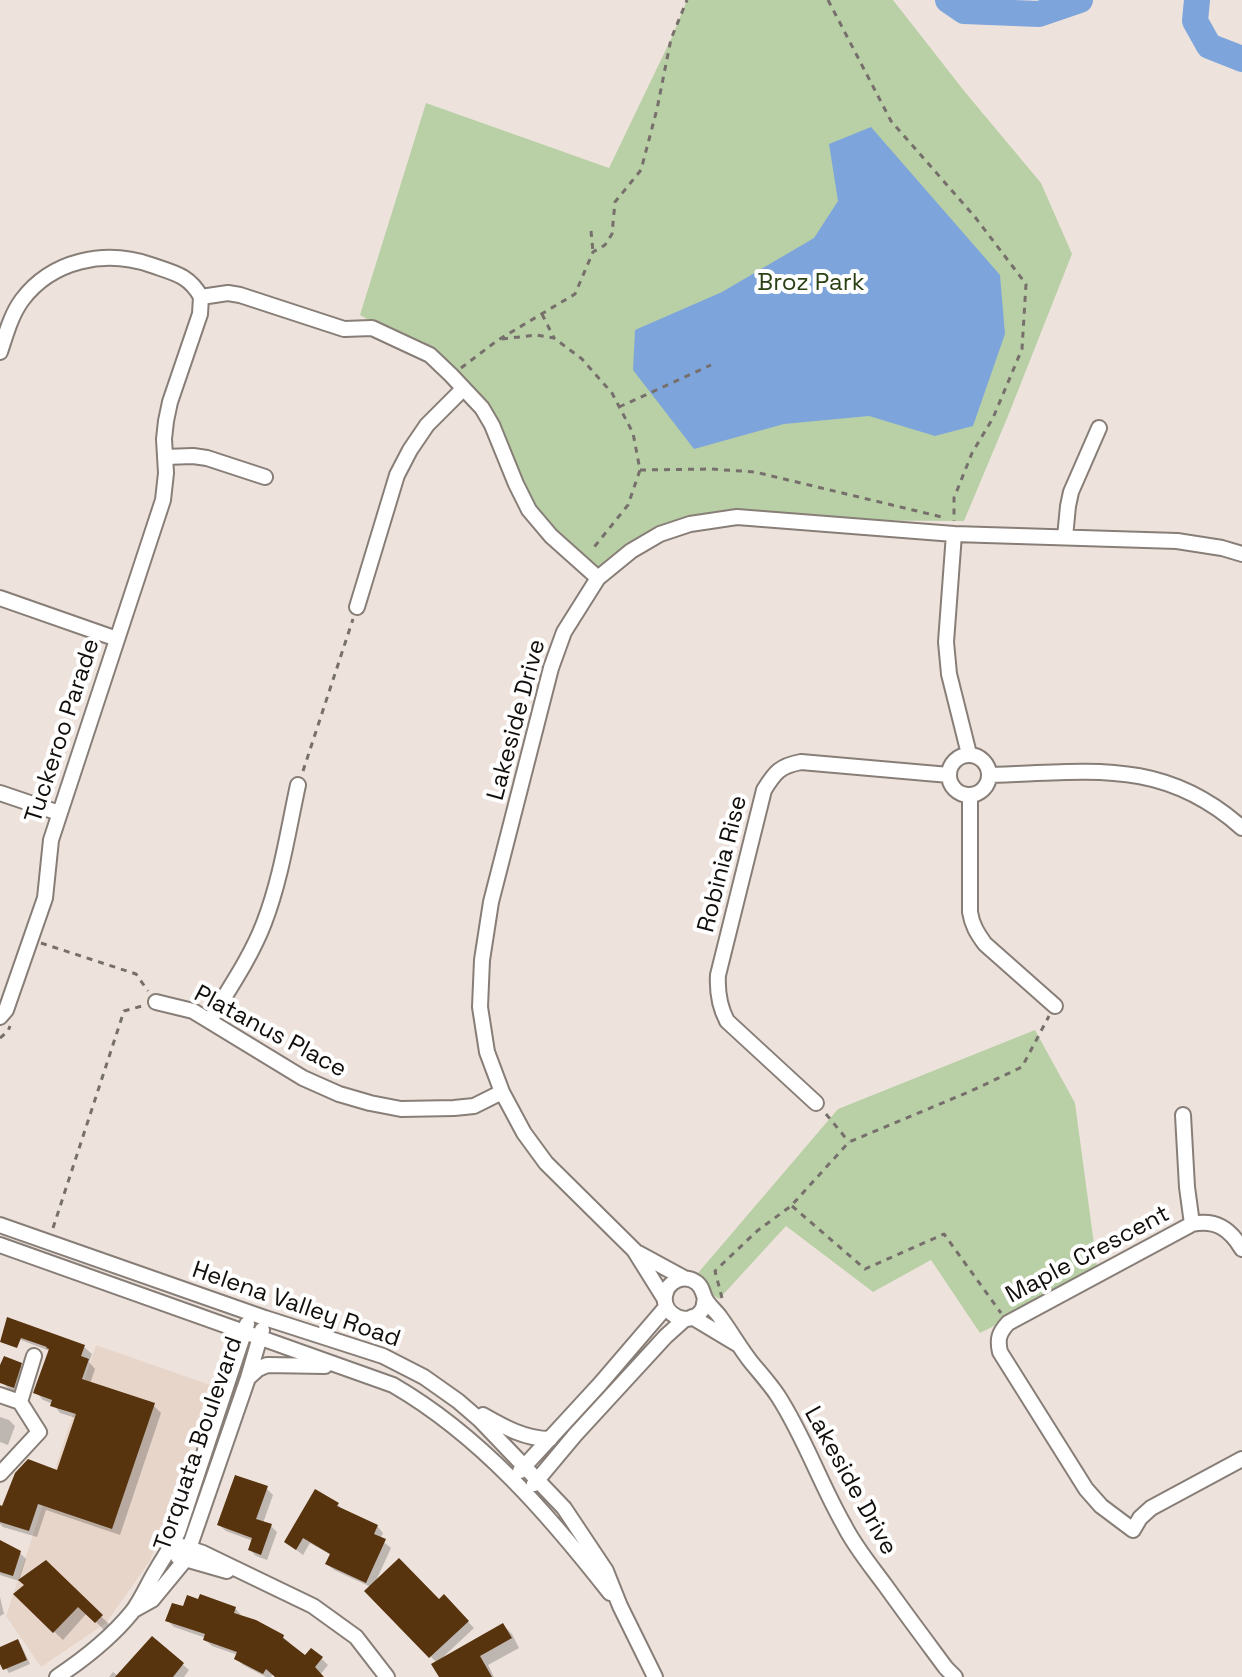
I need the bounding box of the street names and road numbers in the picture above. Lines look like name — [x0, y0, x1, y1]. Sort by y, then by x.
street label: Tuckeroo Parade — [20, 635, 106, 827]
street label: Lakeside Drive — [482, 636, 552, 804]
street label: Robinia Rise — [692, 793, 754, 935]
street label: Platanus Place — [189, 980, 351, 1084]
street label: Maple Crescent — [1001, 1200, 1175, 1310]
street label: Helena Valley Road — [188, 1256, 404, 1354]
street label: Torquata Boulevard — [149, 1333, 249, 1555]
street label: Lakeside Drive — [797, 1402, 903, 1560]

